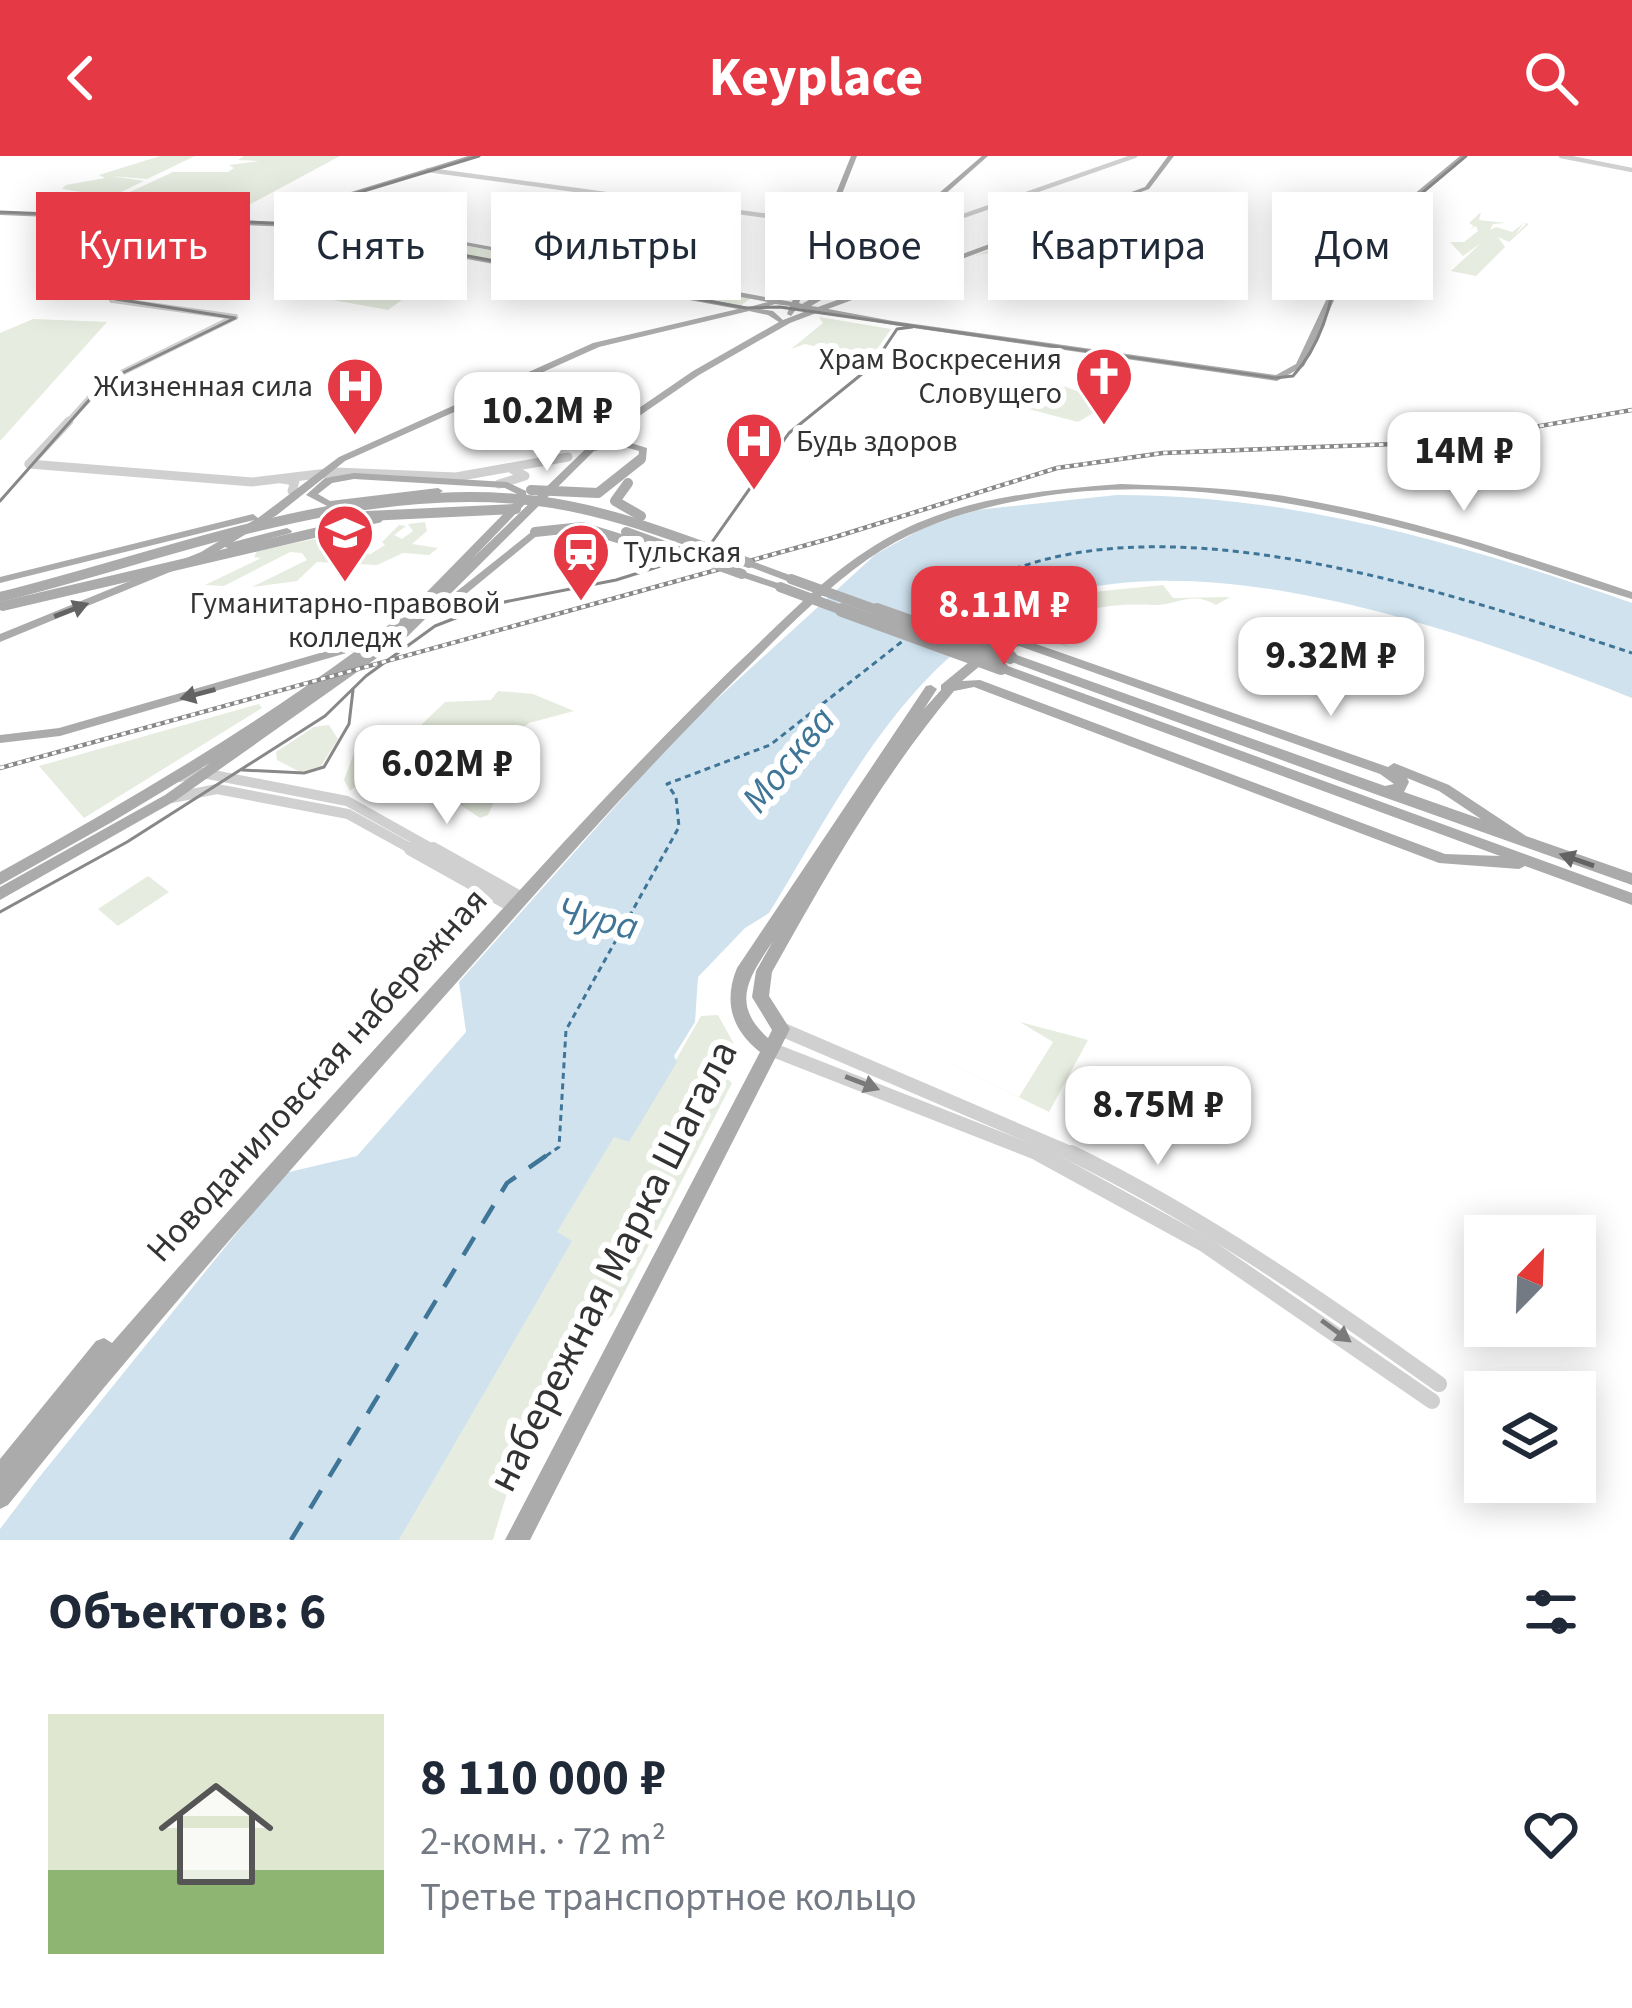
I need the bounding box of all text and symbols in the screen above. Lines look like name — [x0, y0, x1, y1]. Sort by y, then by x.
text: Keyplace — [709, 40, 923, 117]
icon: back — [48, 45, 114, 111]
icon: search — [1518, 45, 1584, 111]
chip: Купить — [36, 192, 250, 300]
chip: Снять — [274, 192, 467, 300]
chip: Фильтры — [491, 192, 741, 300]
chip: Новое — [765, 192, 964, 300]
chip: Квартира — [988, 192, 1248, 300]
chip: Дом — [1272, 192, 1433, 300]
place label: Храм Воскресения Словущего — [819, 338, 1062, 415]
church icon: Храм Воскресения Словущего — [1073, 345, 1135, 427]
hospital icon: Жизненная сила — [324, 355, 386, 437]
place label: Жизненная сила — [94, 365, 313, 408]
pin: 10.2M ₽ — [436, 372, 658, 474]
text: 10.2M ₽ — [481, 383, 613, 439]
hospital icon: Будь здоров — [723, 410, 785, 492]
pin: 14M ₽ — [1380, 412, 1548, 514]
place label: Будь здоров — [796, 420, 958, 463]
text: 14M ₽ — [1414, 423, 1514, 479]
school or university icon: Гуманитарно-правовой колледж — [314, 502, 376, 584]
station icon: Тульская — [550, 521, 612, 603]
place label: Тульская — [623, 531, 741, 574]
pin: 8.11M ₽ — [893, 566, 1115, 668]
text: 8.11M ₽ — [938, 577, 1070, 633]
place label: Гуманитарно-правовой колледж — [190, 582, 500, 659]
one-way arrow — [54, 600, 90, 619]
pin: 9.32M ₽ — [1220, 617, 1442, 719]
text: 9.32M ₽ — [1265, 628, 1397, 684]
one-way arrow — [179, 686, 216, 705]
water label: Москва — [729, 695, 849, 825]
pin: 6.02M ₽ — [336, 725, 558, 827]
text: 6.02M ₽ — [381, 736, 513, 792]
one-way arrow — [1559, 849, 1595, 868]
street label: Новоданиловская набережная — [135, 876, 499, 1274]
water label: Чура — [552, 883, 644, 955]
street label: набережная Марка Шагала — [473, 1030, 753, 1502]
pin: 8.75M ₽ — [1047, 1066, 1269, 1168]
one-way arrow — [844, 1074, 880, 1093]
text: 8.75M ₽ — [1092, 1077, 1224, 1133]
north arrow — [1464, 1215, 1596, 1347]
map controls — [1464, 1215, 1596, 1503]
one-way arrow — [1320, 1319, 1352, 1342]
button: layers — [1464, 1371, 1596, 1503]
text: Объектов: 6 — [48, 1576, 326, 1648]
icon: filters — [1518, 1579, 1584, 1645]
text: 8 110 000 ₽ — [420, 1742, 666, 1814]
icon: home — [144, 1762, 288, 1906]
icon: heart — [1518, 1801, 1584, 1867]
text: 2-комн. · 72 m² — [420, 1814, 666, 1870]
text: Третье транспортное кольцо — [420, 1870, 917, 1926]

